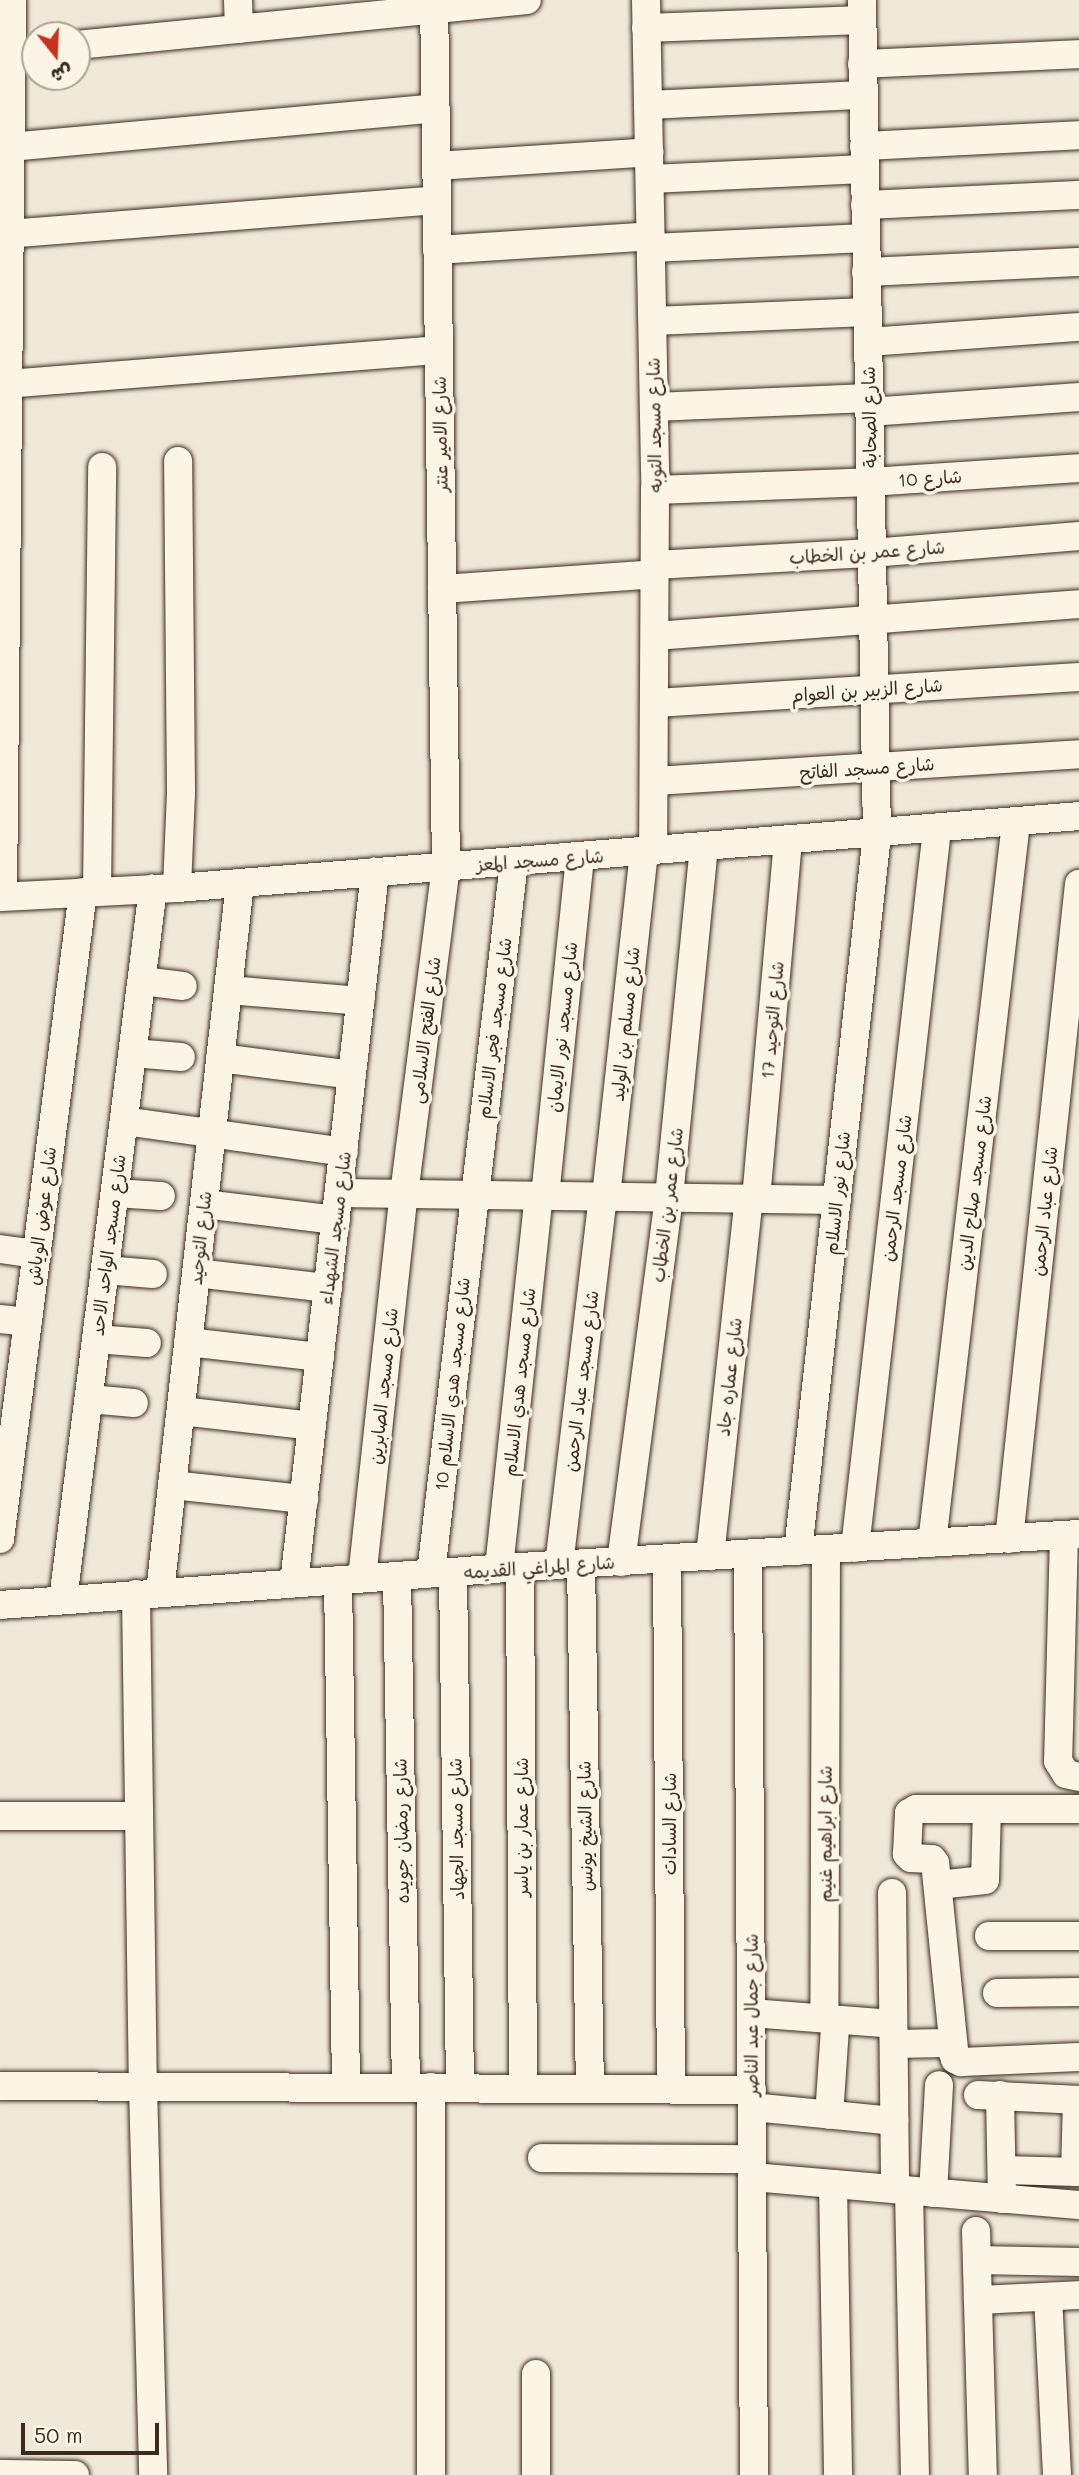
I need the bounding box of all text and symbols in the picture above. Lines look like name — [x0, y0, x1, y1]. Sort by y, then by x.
north arrow — [21, 21, 91, 91]
text: ش — [48, 59, 76, 90]
street label: شارع مسجد التوبه — [642, 357, 666, 493]
street label: شارع الصحابة — [857, 366, 881, 468]
street label: شارع الامير عنتر — [428, 376, 452, 492]
street label: شارع 10 — [897, 465, 963, 491]
street label: شارع عمر بن الخطاب — [788, 536, 946, 568]
street label: شارع الزبير بن العوام — [791, 674, 943, 706]
street label: شارع مسجد الفاتح — [799, 753, 935, 783]
street label: شارع مسجد المعز — [475, 845, 605, 875]
street label: شارع مسجد فجر الاسلام — [472, 936, 516, 1120]
street label: شارع مسجد نور الايمان — [542, 941, 582, 1113]
street label: شارع مسلم بن الوليد — [606, 946, 644, 1102]
street label: شارع الفتح الاسلامى — [405, 955, 445, 1105]
street label: شارع التوحيد 17 — [756, 960, 788, 1080]
street label: شارع مسجد صلاح الدين — [953, 1094, 995, 1272]
street label: شارع مسجد الرحمن — [876, 1113, 916, 1263]
street label: شارع عمر بن الخطاب — [647, 1126, 687, 1284]
street label: شارع نور الاسلام — [820, 1130, 854, 1256]
street label: شارع عوض الوياش — [22, 1145, 60, 1287]
street label: شارع عباد الرحمن — [1026, 1145, 1062, 1277]
street label: شارع مسجد الشهداء — [315, 1150, 355, 1306]
street label: شارع مسجد الواحد الاحد — [86, 1153, 130, 1337]
street label: شارع التوحيد — [184, 1190, 216, 1286]
street label: شارع مسجد هدي الاسلام 10 — [430, 1276, 474, 1492]
street label: شارع مسجد هدي الاسلام — [498, 1286, 540, 1478]
street label: شارع مسجد عباد الرحمن — [559, 1289, 603, 1473]
street label: شارع مسجد الصابرين — [364, 1307, 402, 1465]
street label: شارع عماره جاد — [712, 1317, 746, 1437]
street label: شارع المراغي القديمه — [463, 1551, 615, 1583]
street label: شارع عمار بن ياسر — [510, 1757, 532, 1897]
street label: شارع رمضان جويده — [389, 1758, 413, 1904]
street label: شارع مسجد الجهاد — [444, 1758, 468, 1900]
street label: شارع الشيخ يونس — [573, 1761, 597, 1891]
street label: شارع ابراهيم غنيم — [814, 1766, 836, 1902]
street label: شارع السادات — [658, 1773, 680, 1875]
street label: شارع جمال عبد الناصر — [740, 1933, 762, 2097]
scale bar — [24, 2408, 163, 2452]
text: 50 m — [34, 2421, 83, 2448]

